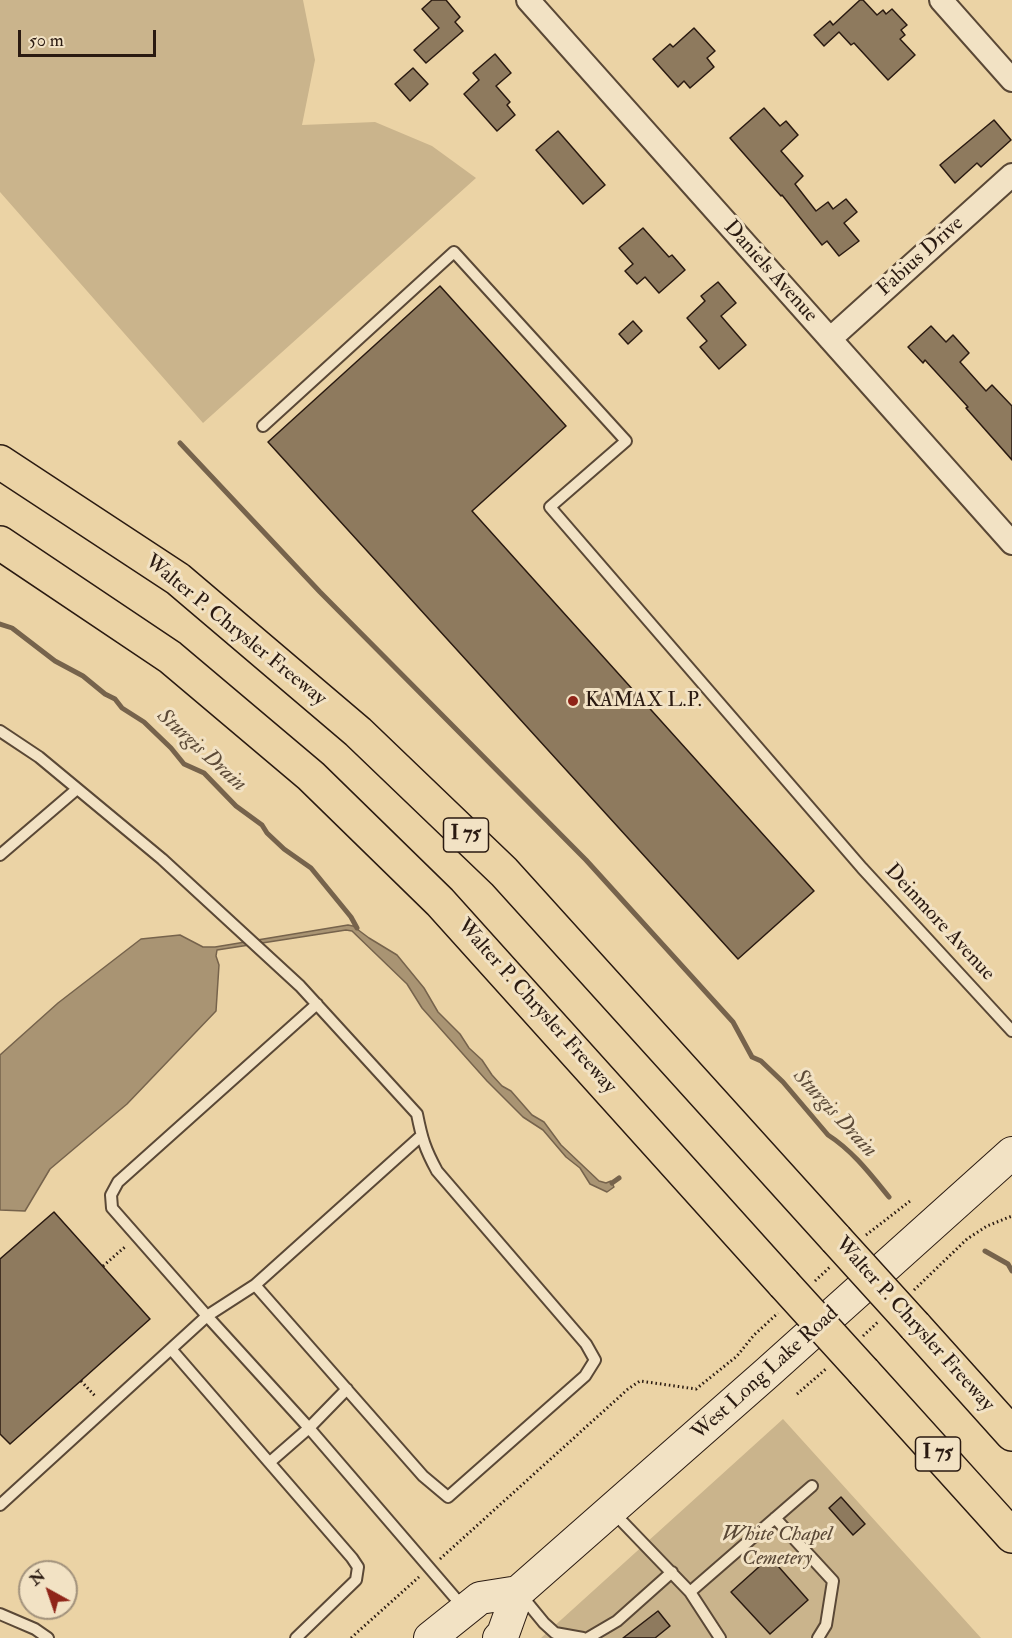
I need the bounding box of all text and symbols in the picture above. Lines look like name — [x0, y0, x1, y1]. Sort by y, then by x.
scale bar — [21, 18, 159, 56]
text: 50 m — [29, 29, 64, 52]
street label: Fabius Drive — [873, 212, 969, 302]
street label: Daniels Avenue — [718, 216, 822, 328]
street label: Walter P. Chrysler Freeway — [139, 550, 331, 712]
place label: KAMAX L.P. — [585, 688, 702, 714]
marker: KAMAX L.P. — [566, 694, 580, 708]
water label: Sturgis Drain — [151, 704, 251, 798]
road number: I 75 — [444, 818, 488, 852]
street label: Deinmore Avenue — [879, 859, 999, 987]
street label: Walter P. Chrysler Freeway — [451, 914, 621, 1100]
water label: Sturgis Drain — [786, 1064, 882, 1164]
street label: Walter P. Chrysler Freeway — [829, 1232, 999, 1418]
street label: West Long Lake Road — [688, 1302, 844, 1446]
road number: I 75 — [916, 1437, 960, 1471]
park label: White Chapel Cemetery — [722, 1522, 832, 1572]
north arrow — [18, 1560, 78, 1620]
text: N — [26, 1565, 50, 1590]

